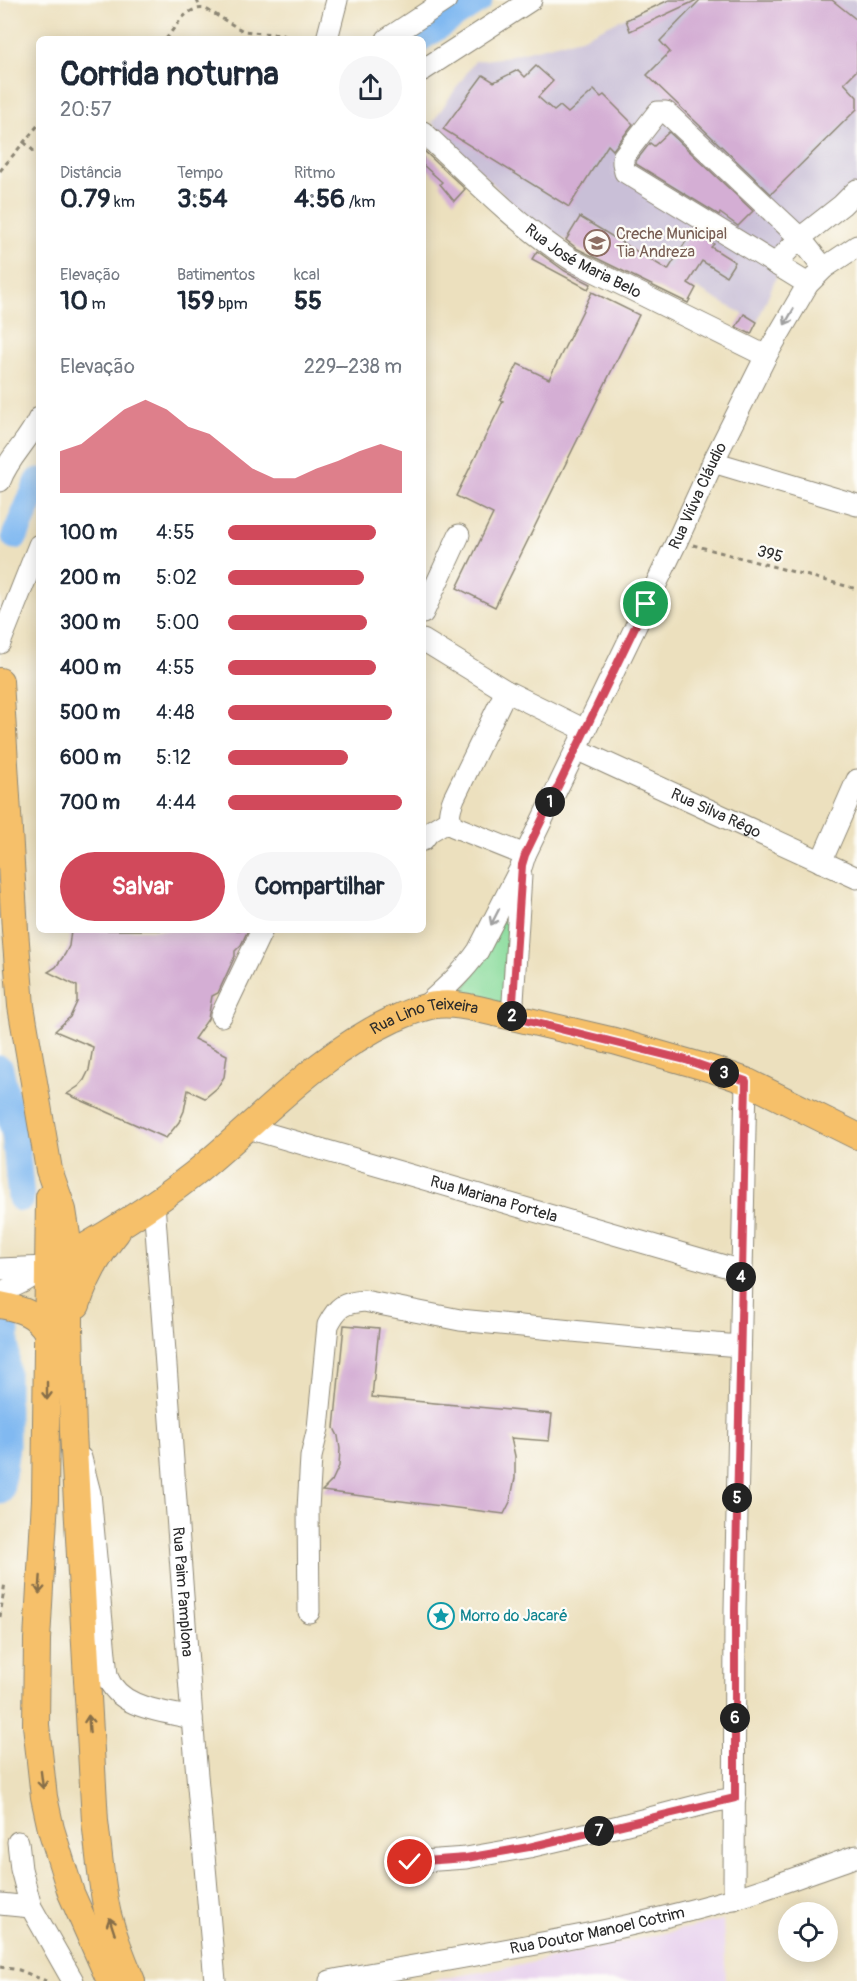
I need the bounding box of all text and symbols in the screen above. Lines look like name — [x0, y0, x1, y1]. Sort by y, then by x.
text: Corrida noturna — [60, 54, 279, 95]
button: share — [339, 56, 402, 119]
text: 20:57 — [60, 97, 112, 122]
text: Distância — [60, 163, 121, 183]
text: Tempo — [177, 163, 223, 183]
text: Ritmo — [294, 163, 335, 183]
text: 0.79 — [60, 183, 111, 215]
text: 3:54 — [177, 183, 228, 215]
text: 4:56 — [294, 183, 345, 215]
text: km — [111, 192, 135, 212]
text: /km — [345, 192, 375, 212]
street label: Rua José Maria Belo — [521, 220, 645, 303]
place label: Creche Municipal Tia Andreza — [616, 224, 727, 262]
school or university icon: Creche Municipal Tia Andreza — [582, 228, 612, 258]
text: Elevação — [60, 265, 120, 285]
text: Batimentos — [177, 265, 255, 285]
text: kcal — [294, 265, 320, 285]
text: 10 — [60, 285, 88, 317]
text: 159 — [177, 285, 215, 317]
text: 55 — [294, 285, 322, 317]
text: m — [88, 294, 106, 314]
text: bpm — [215, 294, 248, 314]
one-way arrow — [783, 308, 795, 325]
text: Elevação — [60, 354, 135, 379]
text: 229–238 m — [304, 354, 402, 379]
street label: Rua Viúva Cláudio — [664, 439, 731, 553]
text: 100 m — [60, 520, 117, 545]
text: 4:55 — [156, 520, 195, 545]
street label: 395 — [755, 541, 785, 567]
text: 200 m — [60, 565, 121, 590]
text: 5:02 — [156, 565, 197, 590]
pin — [620, 578, 671, 629]
icon: arrive — [629, 587, 662, 620]
text: 300 m — [60, 610, 121, 635]
text: 5:00 — [156, 610, 200, 635]
text: 400 m — [60, 655, 121, 680]
text: 4:55 — [156, 655, 195, 680]
text: 500 m — [60, 700, 120, 725]
text: 4:48 — [156, 700, 195, 725]
text: 600 m — [60, 745, 121, 770]
text: 5:12 — [156, 745, 191, 770]
street label: Rua Silva Rêgo — [668, 784, 765, 843]
pin: 1 — [535, 787, 565, 817]
text: 700 m — [60, 790, 120, 815]
text: 4:44 — [156, 790, 196, 815]
text: 1 — [547, 792, 553, 812]
button: Salvar — [60, 852, 225, 921]
button: Compartilhar — [237, 852, 402, 921]
one-way arrow — [489, 908, 501, 925]
street label: Rua Lino Teixeira — [367, 994, 480, 1039]
pin: 2 — [497, 1001, 527, 1031]
text: 2 — [508, 1006, 516, 1026]
pin: 3 — [709, 1058, 739, 1088]
text: 3 — [720, 1063, 728, 1083]
street label: Rua Mariana Portela — [428, 1171, 560, 1227]
pin: 4 — [726, 1262, 756, 1292]
text: 4 — [736, 1267, 746, 1287]
one-way arrow — [41, 1380, 53, 1400]
pin: 5 — [722, 1483, 752, 1513]
text: 5 — [733, 1488, 741, 1508]
street label: Rua Paim Pamplona — [168, 1526, 197, 1658]
one-way arrow — [34, 1575, 45, 1595]
place icon: Morro do Jacaré — [426, 1601, 456, 1631]
place label: Morro do Jacaré — [460, 1606, 568, 1626]
pin: 6 — [720, 1703, 750, 1733]
text: 6 — [730, 1708, 740, 1728]
one-way arrow — [83, 1714, 94, 1734]
one-way arrow — [37, 1770, 48, 1789]
pin: 7 — [584, 1816, 614, 1846]
text: 7 — [595, 1821, 603, 1841]
pin — [384, 1836, 435, 1887]
icon: check — [393, 1845, 426, 1878]
street label: Rua Doutor Manoel Cotrim — [508, 1902, 687, 1959]
map controls — [778, 1902, 838, 1962]
button: locate — [778, 1902, 838, 1962]
one-way arrow — [106, 1917, 117, 1936]

